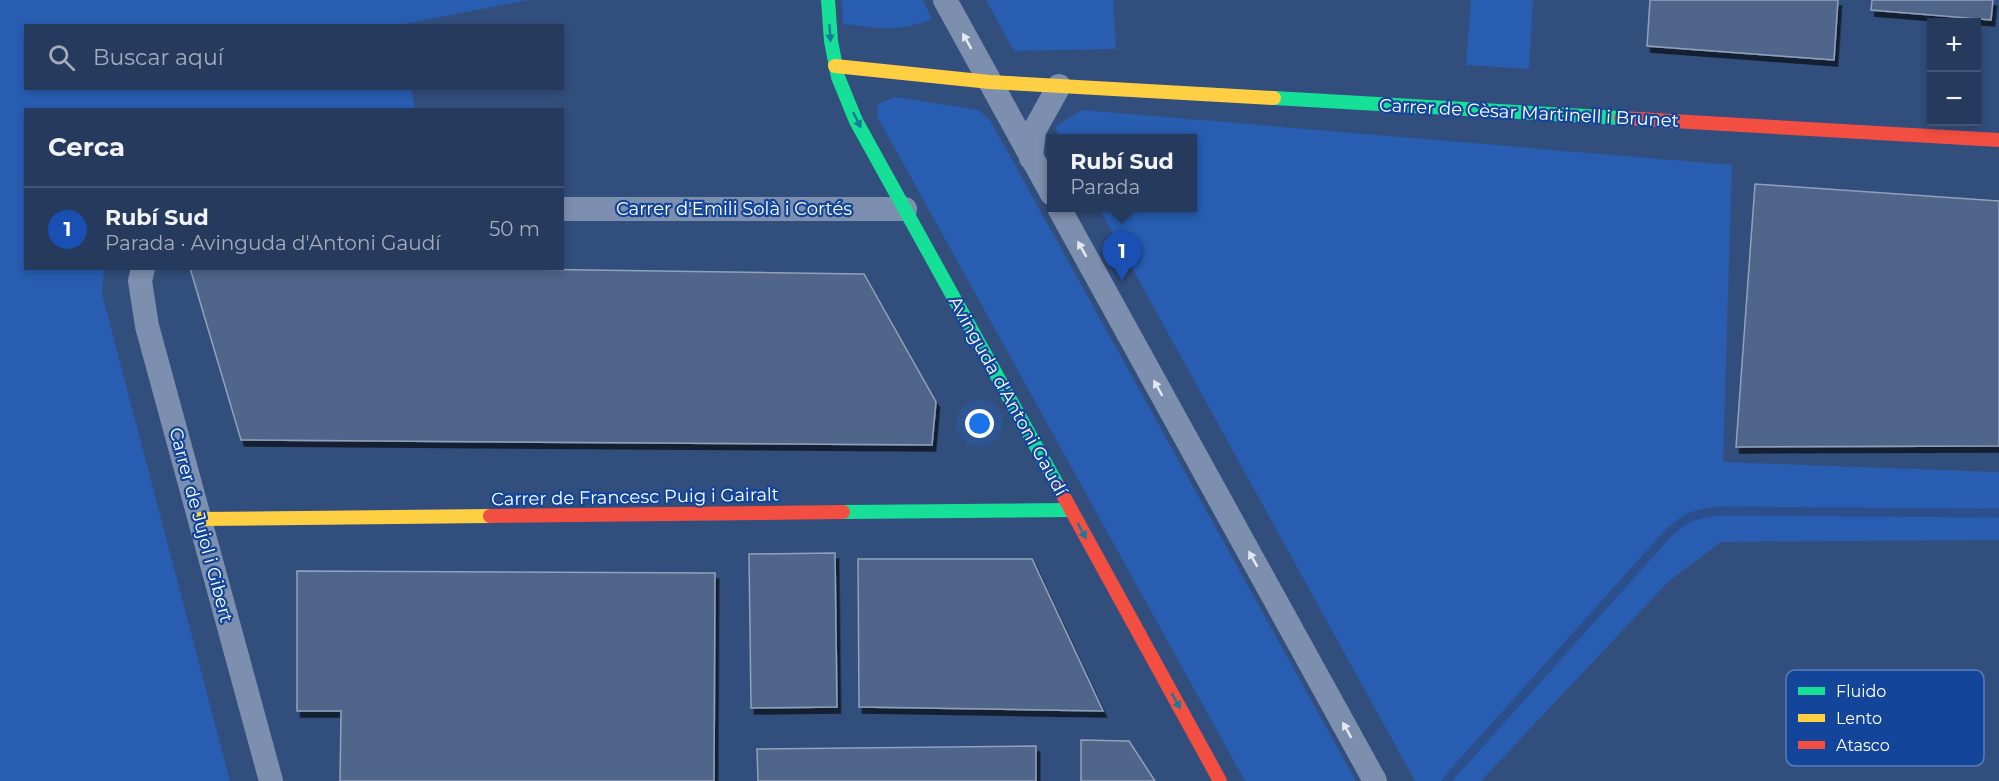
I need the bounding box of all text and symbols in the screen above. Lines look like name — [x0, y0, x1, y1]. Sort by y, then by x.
map controls — [1927, 18, 1981, 126]
button: + — [1927, 18, 1981, 72]
search box — [24, 24, 564, 90]
one-way arrow — [826, 24, 835, 43]
one-way arrow — [962, 32, 972, 49]
icon: search — [45, 41, 78, 74]
text: Buscar aquí — [93, 44, 224, 71]
button: − — [1927, 72, 1981, 126]
street label: Carrer de Cèsar Martinell i Brunet — [1379, 94, 1679, 132]
one-way arrow — [852, 112, 861, 129]
text: Cerca — [48, 131, 125, 163]
popup — [1047, 134, 1197, 212]
text: Rubí Sud — [1070, 148, 1174, 175]
text: Parada — [1070, 175, 1140, 199]
street label: Carrer d'Emili Solà i Cortés — [616, 198, 852, 220]
text: Rubí Sud — [105, 204, 209, 231]
text: 1 — [64, 217, 71, 241]
text: 50 m — [489, 217, 540, 241]
text: Parada · Avinguda d'Antoni Gaudí — [105, 231, 441, 255]
pin: 1 — [1102, 232, 1142, 281]
one-way arrow — [1077, 240, 1087, 257]
street label: Avinguda d'Antoni Gaudí — [944, 292, 1073, 501]
one-way arrow — [1153, 380, 1164, 396]
your location — [965, 409, 994, 438]
street label: Carrer de Jujol i Gibert — [164, 425, 238, 625]
street label: Carrer de Francesc Puig i Gairalt — [491, 483, 779, 511]
one-way arrow — [1077, 522, 1087, 539]
one-way arrow — [1247, 551, 1258, 567]
legend — [1786, 670, 1984, 766]
text: Fluido — [1836, 682, 1886, 701]
one-way arrow — [1171, 693, 1181, 710]
text: Lento — [1836, 709, 1882, 728]
one-way arrow — [1342, 721, 1352, 738]
text: Atasco — [1836, 736, 1890, 755]

